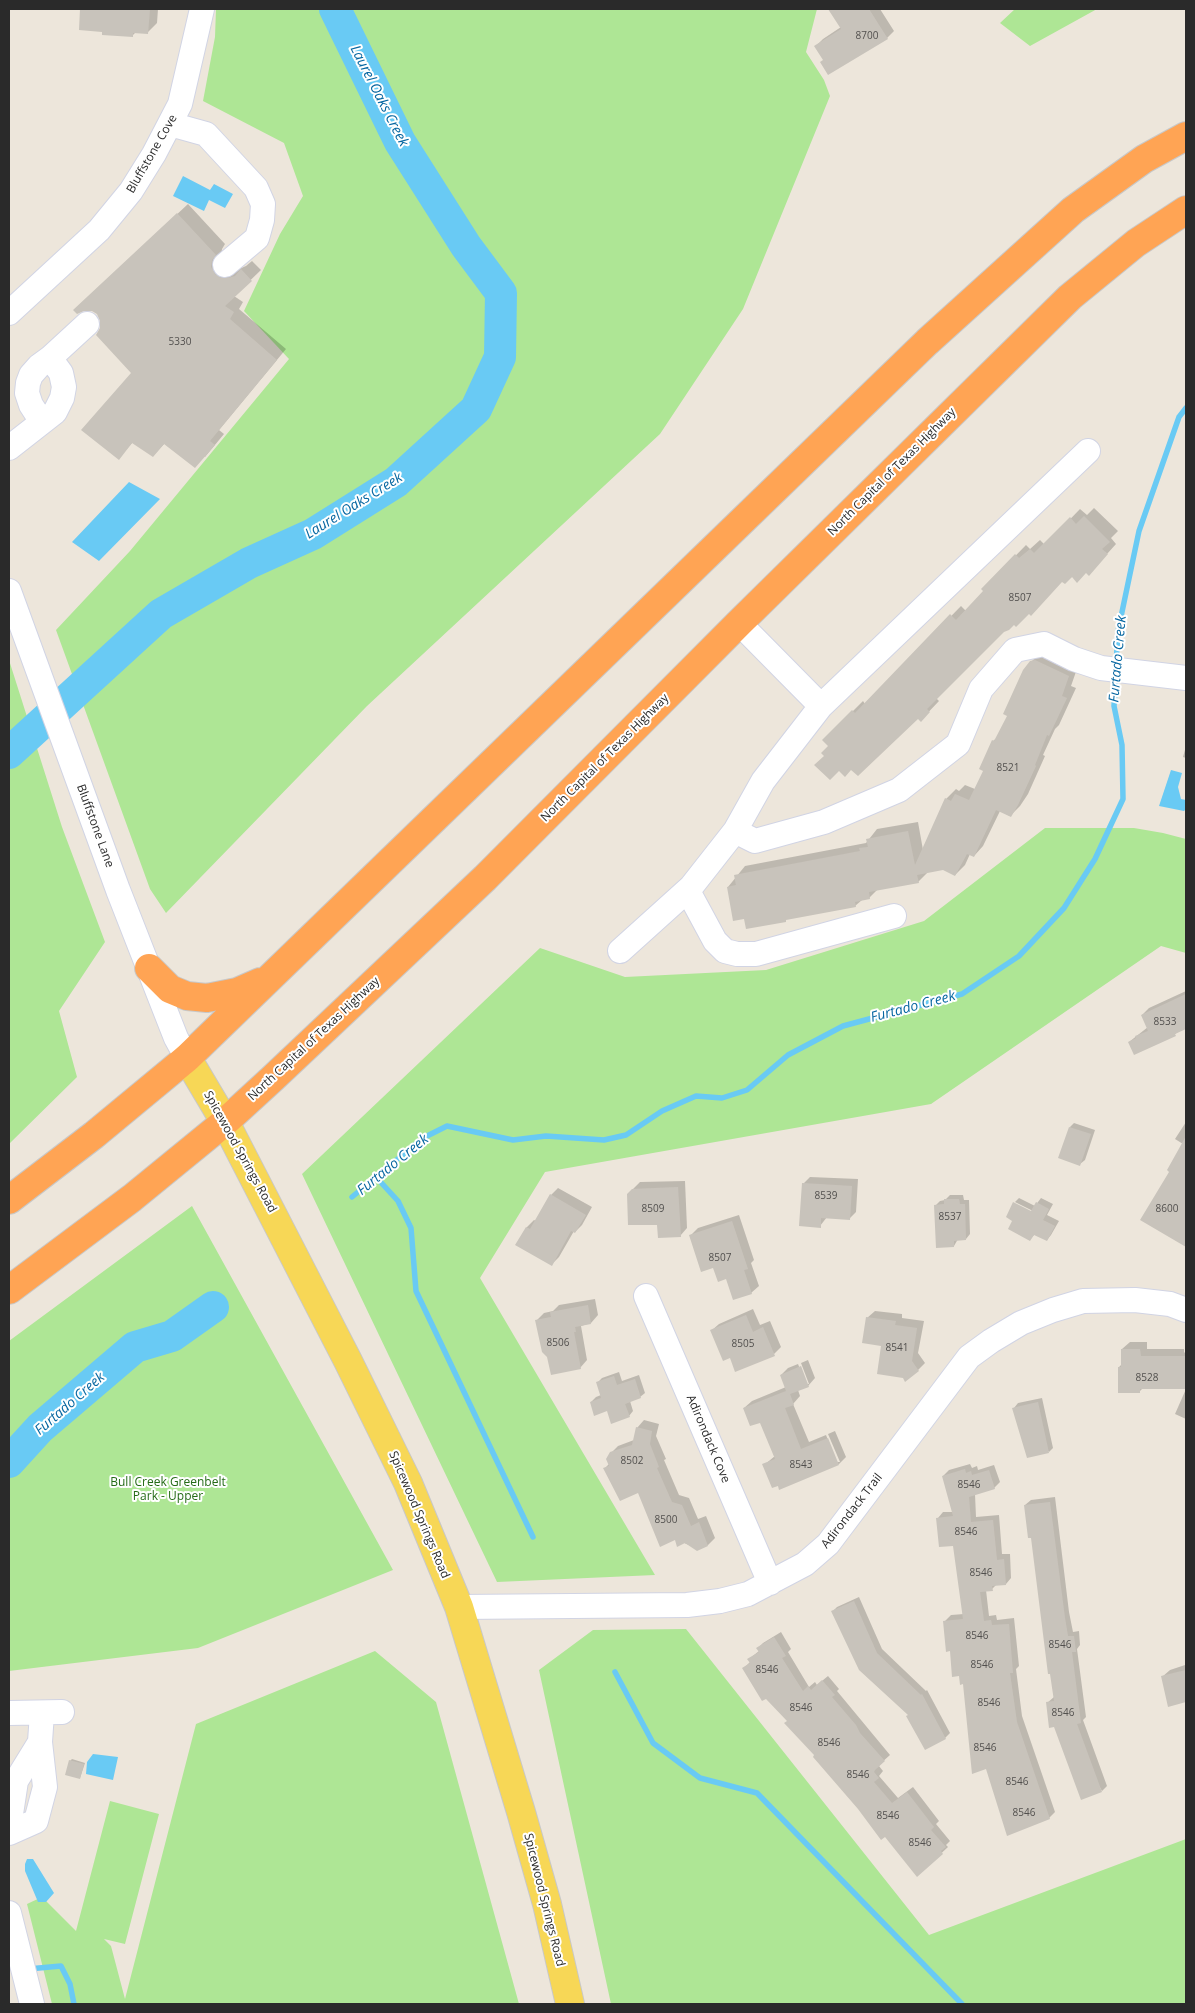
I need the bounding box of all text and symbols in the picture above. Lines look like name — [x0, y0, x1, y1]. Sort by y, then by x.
house number: 8700 — [856, 30, 878, 42]
water label: Laurel Oaks Creek — [346, 43, 412, 149]
street label: Bluffstone Cove — [124, 112, 180, 196]
house number: 5330 — [169, 336, 191, 348]
street label: North Capital of Texas Highway — [825, 405, 959, 539]
water label: Laurel Oaks Creek — [302, 469, 406, 543]
house number: 8507 — [1009, 592, 1031, 604]
water label: Furtado Creek — [1106, 615, 1130, 703]
street label: North Capital of Texas Highway — [538, 691, 672, 825]
house number: 8521 — [997, 762, 1019, 774]
street label: Bluffstone Lane — [73, 782, 117, 870]
street label: North Capital of Texas Highway — [245, 974, 383, 1104]
water label: Furtado Creek — [869, 988, 957, 1026]
house number: 8533 — [1154, 1016, 1176, 1028]
street label: Spicewood Springs Road — [201, 1089, 279, 1215]
water label: Furtado Creek — [354, 1131, 432, 1199]
house number: 8539 — [815, 1190, 837, 1202]
house number: 8509 — [642, 1203, 664, 1215]
house number: 8600 — [1156, 1203, 1178, 1215]
house number: 8537 — [939, 1211, 961, 1223]
house number: 8507 — [709, 1252, 731, 1264]
house number: 8506 — [547, 1337, 569, 1349]
house number: 8505 — [732, 1338, 754, 1350]
house number: 8541 — [886, 1342, 908, 1354]
water label: Furtado Creek — [32, 1369, 108, 1439]
house number: 8528 — [1136, 1372, 1158, 1384]
street label: Adirondack Cove — [683, 1393, 733, 1485]
street label: Spicewood Springs Road — [386, 1449, 452, 1581]
house number: 8502 — [621, 1455, 643, 1467]
house number: 8543 — [790, 1459, 812, 1471]
street label: Adirondack Trail — [818, 1471, 886, 1551]
park label: Bull Creek Greenbelt Park - Upper — [110, 1476, 226, 1504]
house number: 8546 — [958, 1479, 980, 1491]
house number: 8500 — [655, 1514, 677, 1526]
house number: 8546 — [955, 1526, 977, 1538]
house number: 8546 — [970, 1567, 992, 1579]
house number: 8546 — [966, 1630, 988, 1642]
house number: 8546 — [1049, 1639, 1071, 1651]
house number: 8546 — [971, 1659, 993, 1671]
house number: 8546 — [756, 1664, 778, 1676]
house number: 8546 — [978, 1697, 1000, 1709]
house number: 8546 — [790, 1702, 812, 1714]
house number: 8546 — [1052, 1707, 1074, 1719]
house number: 8546 — [818, 1737, 840, 1749]
house number: 8546 — [974, 1742, 996, 1754]
house number: 8546 — [847, 1769, 869, 1781]
house number: 8546 — [1006, 1776, 1028, 1788]
house number: 8546 — [1013, 1807, 1035, 1819]
house number: 8546 — [877, 1810, 899, 1822]
street label: Spicewood Springs Road — [520, 1832, 568, 1968]
house number: 8546 — [909, 1837, 931, 1849]

